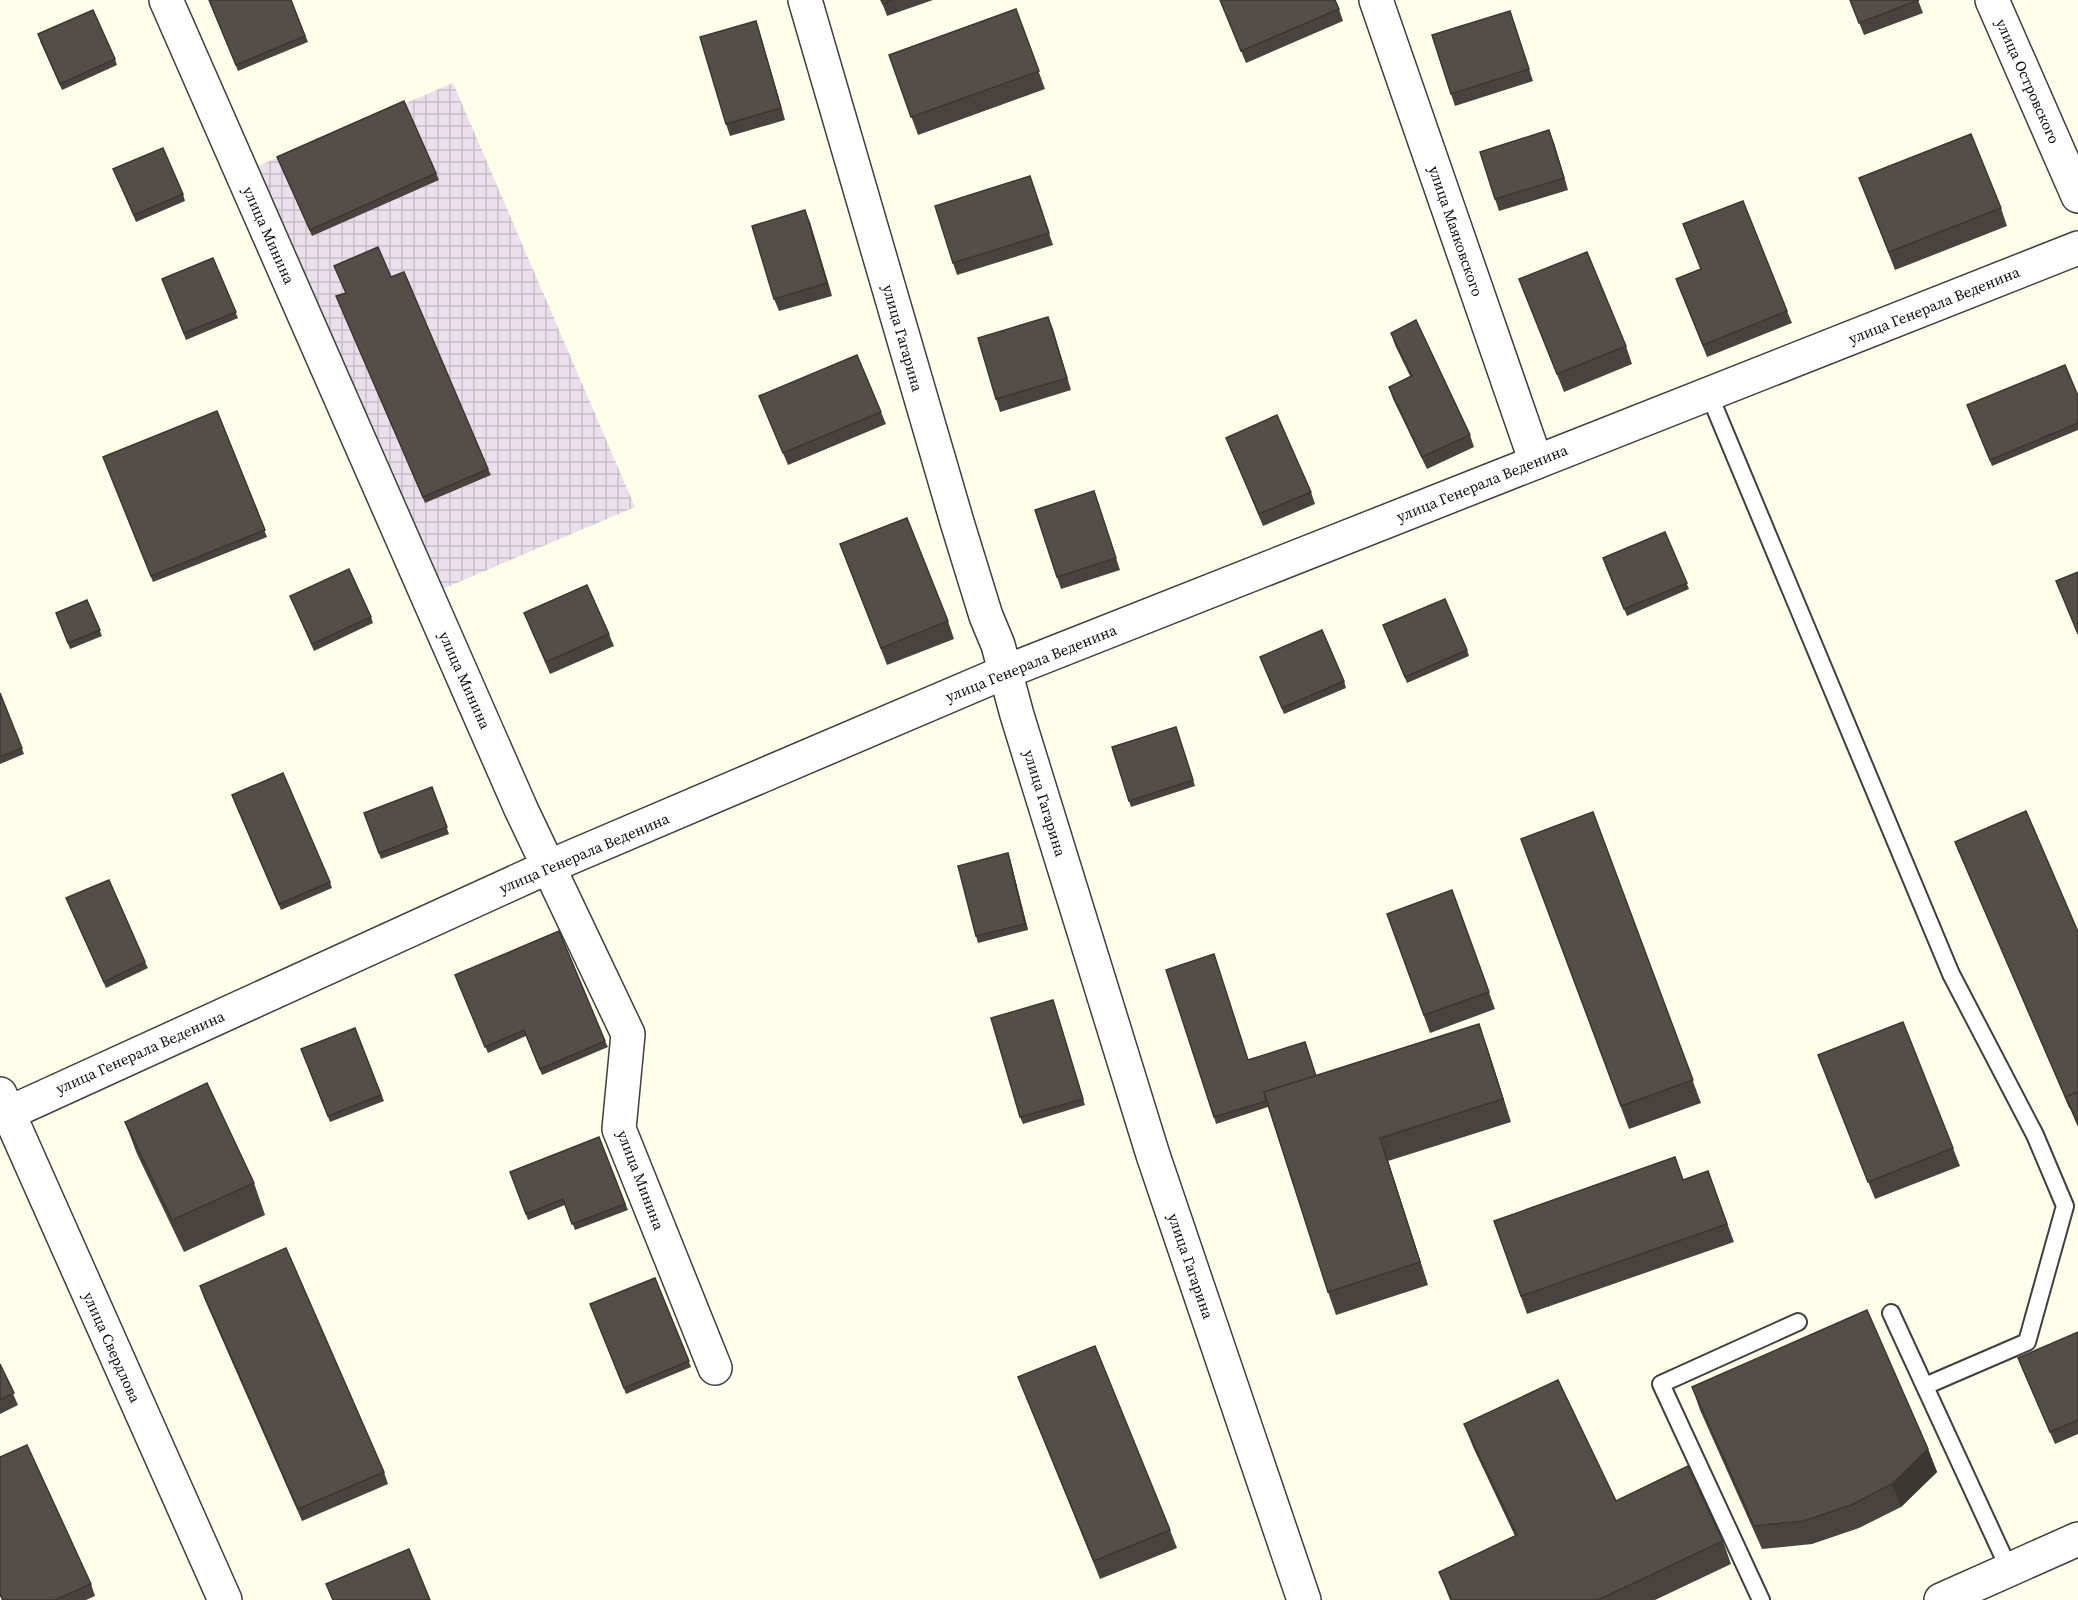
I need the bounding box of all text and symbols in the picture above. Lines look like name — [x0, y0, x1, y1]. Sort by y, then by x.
street label: улица Островского — [1991, 15, 2065, 147]
street label: улица Маяковского — [1424, 163, 1488, 299]
street label: улица Минина — [238, 183, 300, 288]
street label: улица Генерала Веденина — [1845, 261, 2023, 349]
street label: улица Гагарина — [878, 282, 928, 394]
street label: улица Генерала Веденина — [1393, 439, 1571, 527]
street label: улица Генерала Веденина — [942, 619, 1120, 707]
street label: улица Минина — [434, 628, 496, 733]
street label: улица Гагарина — [1019, 747, 1071, 859]
street label: улица Генерала Веденина — [496, 807, 673, 898]
street label: улица Генерала Веденина — [52, 1005, 228, 1099]
street label: улица Минина — [612, 1127, 670, 1233]
street label: улица Гагарина — [1163, 1210, 1219, 1322]
street label: улица Свердлова — [78, 1288, 146, 1406]

